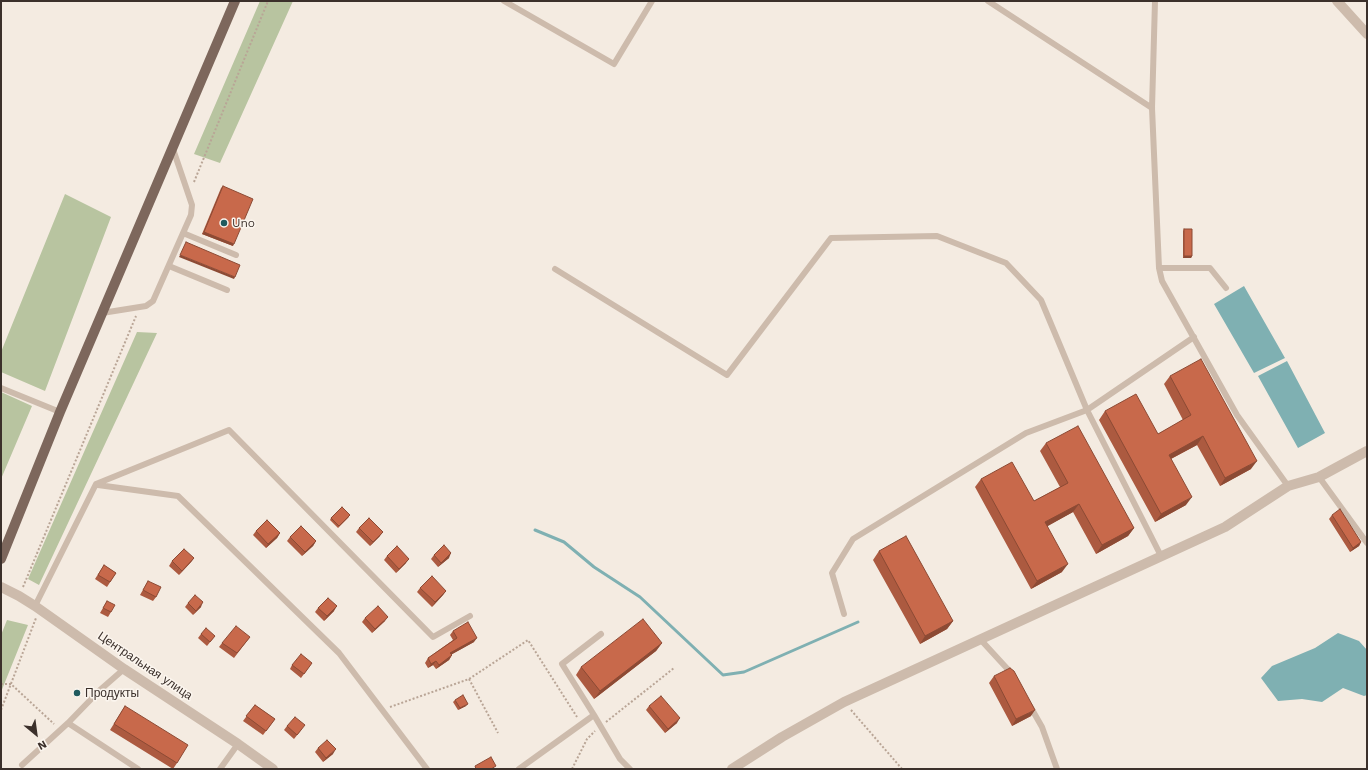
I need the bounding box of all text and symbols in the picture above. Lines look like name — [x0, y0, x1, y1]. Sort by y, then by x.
place label: Uno — [232, 216, 255, 230]
marker: Uno — [219, 218, 229, 228]
street label: Центральная улица — [95, 629, 195, 703]
place label: Продукты — [85, 686, 139, 700]
marker: Продукты — [72, 688, 82, 698]
north arrow — [16, 714, 56, 754]
text: N — [35, 737, 49, 753]

